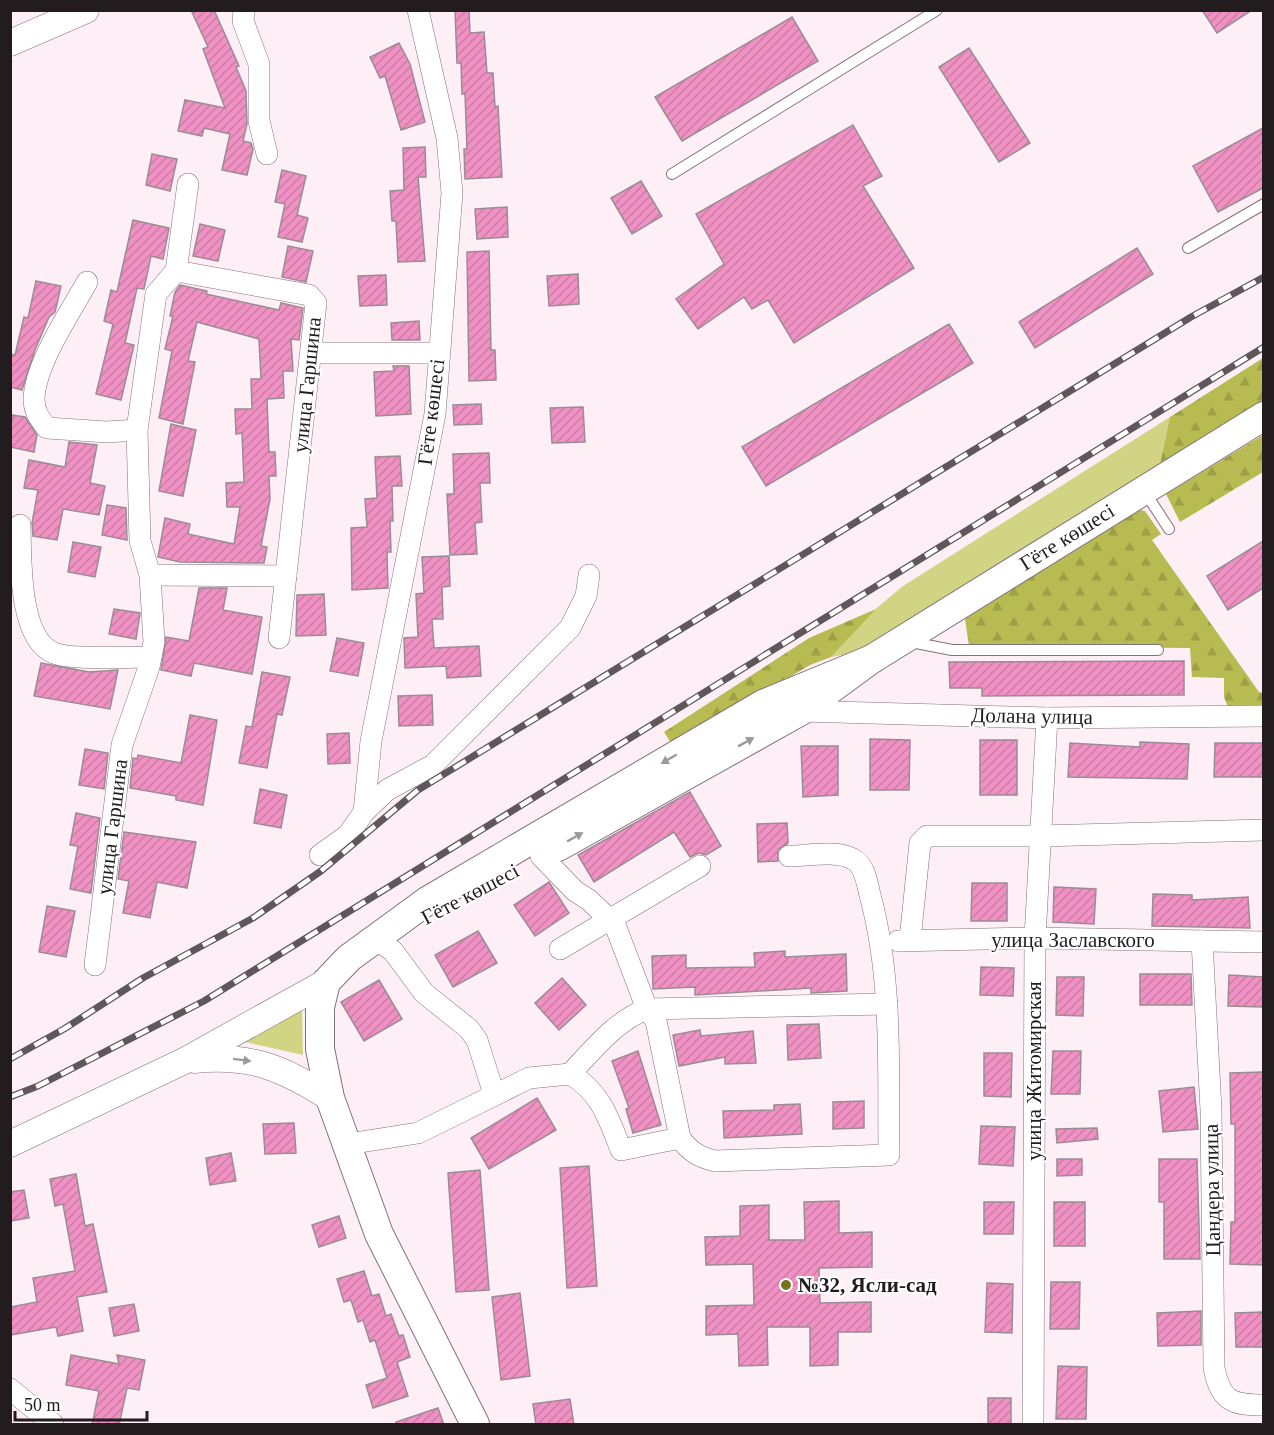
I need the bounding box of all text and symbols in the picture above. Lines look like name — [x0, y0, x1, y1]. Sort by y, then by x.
street label: улица Гаршина — [288, 315, 326, 454]
street label: Гёте көшесі — [413, 357, 449, 467]
street label: Гёте көшесі — [1015, 498, 1119, 576]
street label: Долана улица — [971, 703, 1094, 729]
one-way arrow — [738, 737, 755, 747]
one-way arrow — [660, 754, 677, 764]
street label: улица Гаршина — [92, 757, 132, 896]
one-way arrow — [567, 832, 584, 842]
street label: Гёте көшесі — [417, 858, 523, 930]
street label: улица Заславского — [991, 928, 1155, 952]
street label: улица Житомирская — [1022, 981, 1046, 1161]
one-way arrow — [233, 1055, 252, 1065]
street label: Цандера улица — [1199, 1123, 1225, 1257]
place label: №32, Ясли-сад — [798, 1273, 937, 1297]
marker: №32, Ясли-сад — [779, 1278, 793, 1292]
scale bar — [15, 1384, 147, 1422]
text: 50 m — [24, 1395, 61, 1415]

